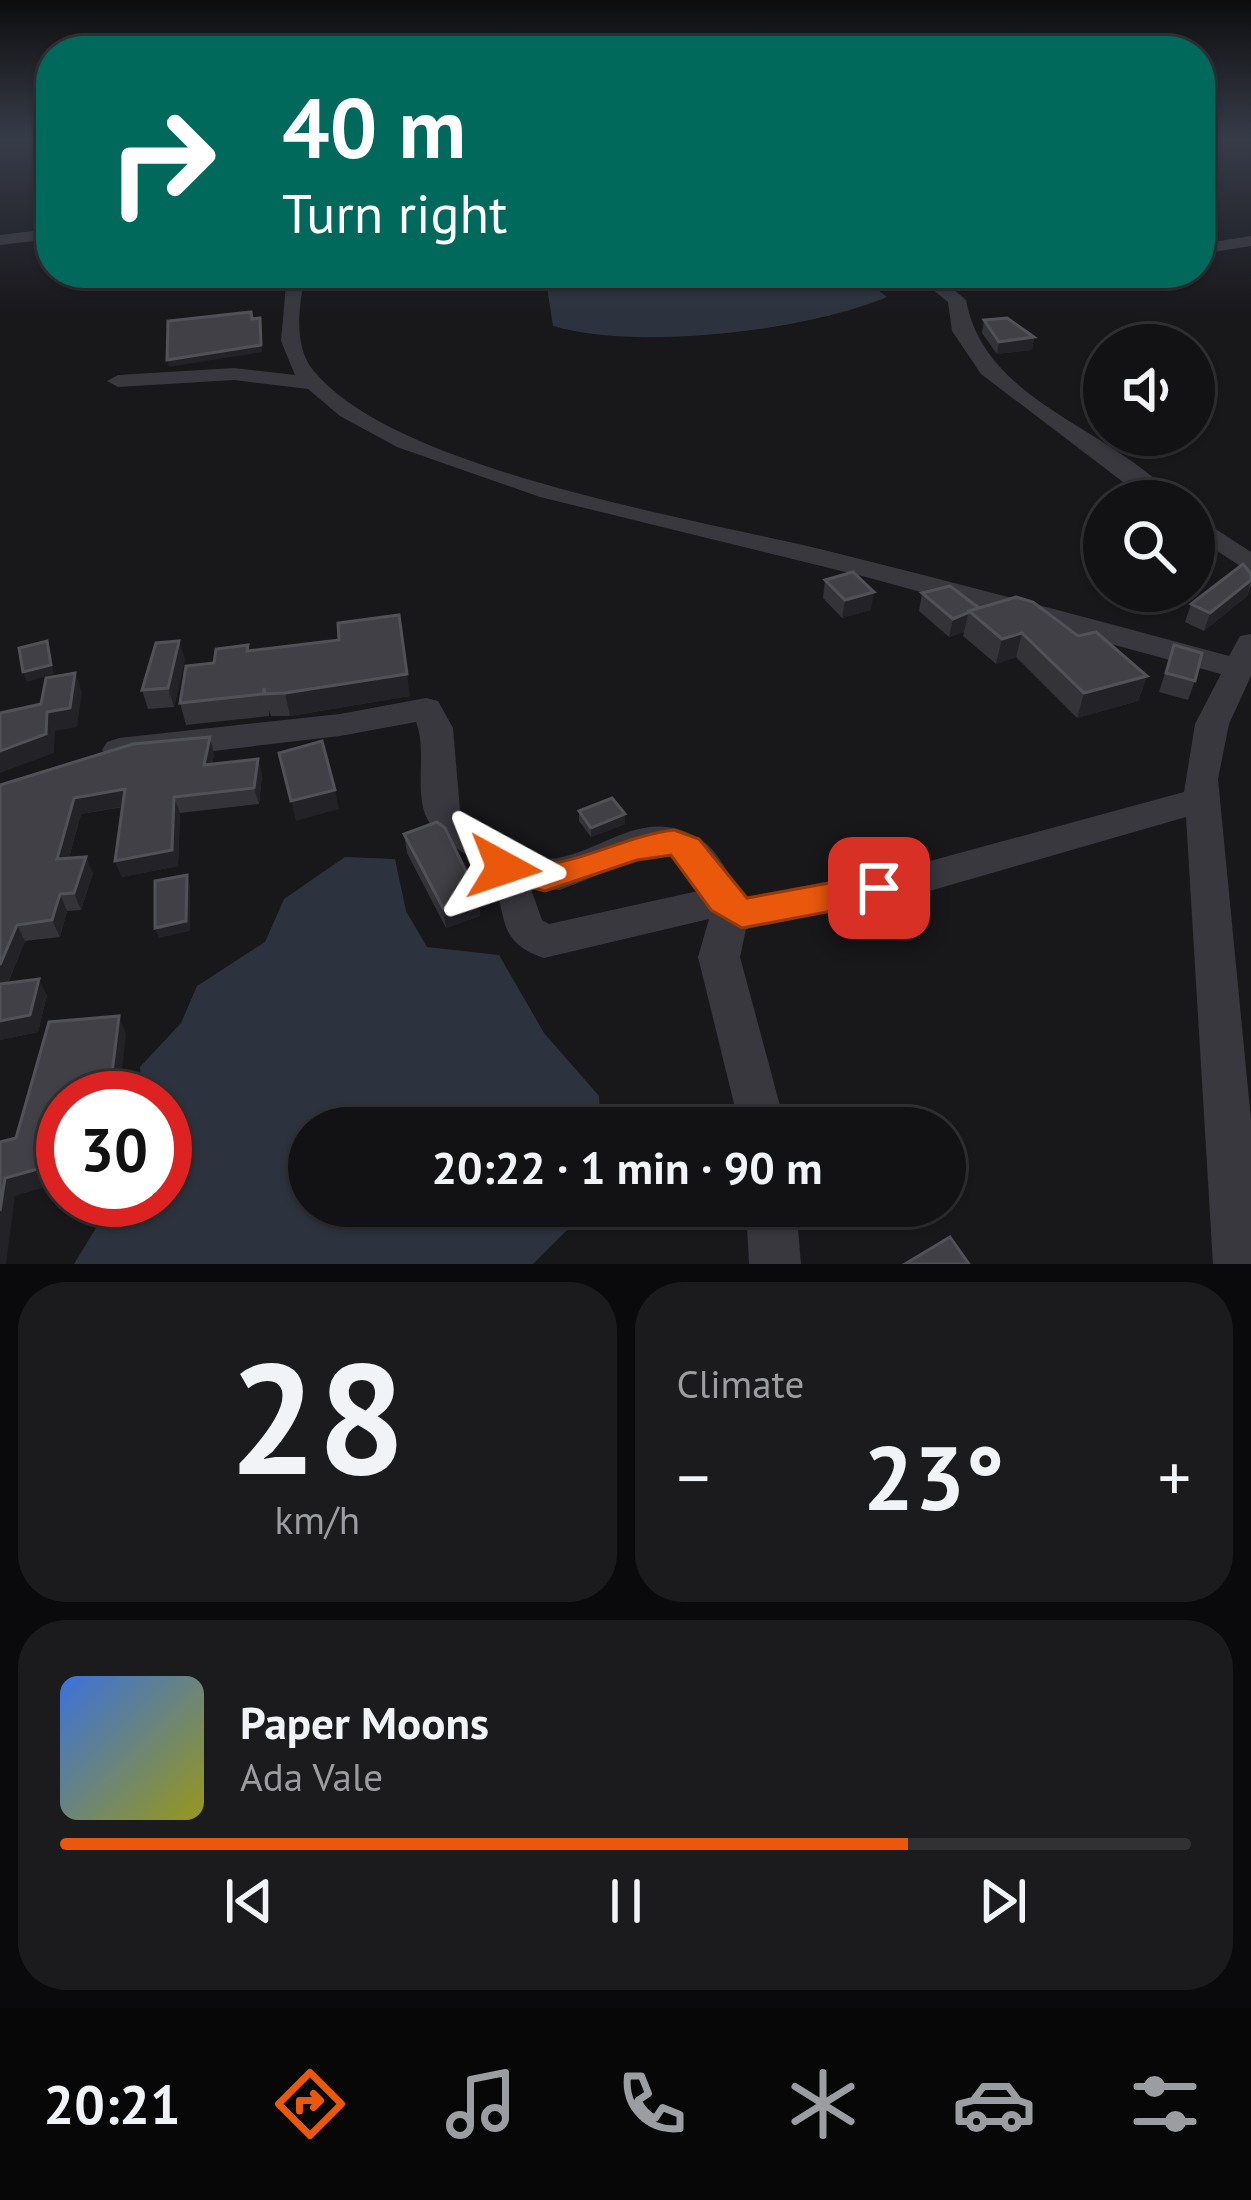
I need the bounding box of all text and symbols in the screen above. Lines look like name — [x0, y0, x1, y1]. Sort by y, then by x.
text: 40 m — [282, 72, 466, 181]
icon: right — [84, 84, 240, 240]
text: Turn right — [282, 178, 507, 248]
map controls — [1083, 324, 1215, 612]
button: sound — [1083, 324, 1215, 456]
button: search — [1083, 480, 1215, 612]
position arrow — [441, 805, 567, 931]
pin — [828, 837, 930, 939]
icon: arrive — [846, 855, 912, 921]
speed limit sign: 30 — [36, 1071, 192, 1227]
text: 20:22 · 1 min · 90 m — [432, 1138, 822, 1196]
text: 28 — [229, 1315, 406, 1517]
text: Climate — [677, 1358, 804, 1409]
text: 23° — [863, 1418, 1004, 1535]
text: − — [677, 1434, 710, 1519]
text: + — [1158, 1434, 1191, 1519]
text: km/h — [275, 1494, 360, 1545]
text: Paper Moons — [240, 1693, 489, 1751]
text: Ada Vale — [240, 1751, 383, 1802]
icon: previous — [216, 1868, 282, 1934]
icon: pause — [593, 1868, 659, 1934]
icon: next — [970, 1868, 1036, 1934]
icon: directions — [268, 2062, 352, 2146]
icon: music — [439, 2062, 523, 2146]
icon: phone — [610, 2062, 694, 2146]
icon: climate — [781, 2062, 865, 2146]
icon: car — [952, 2062, 1036, 2146]
icon: filters — [1123, 2062, 1207, 2146]
text: 20:21 — [44, 2069, 181, 2139]

